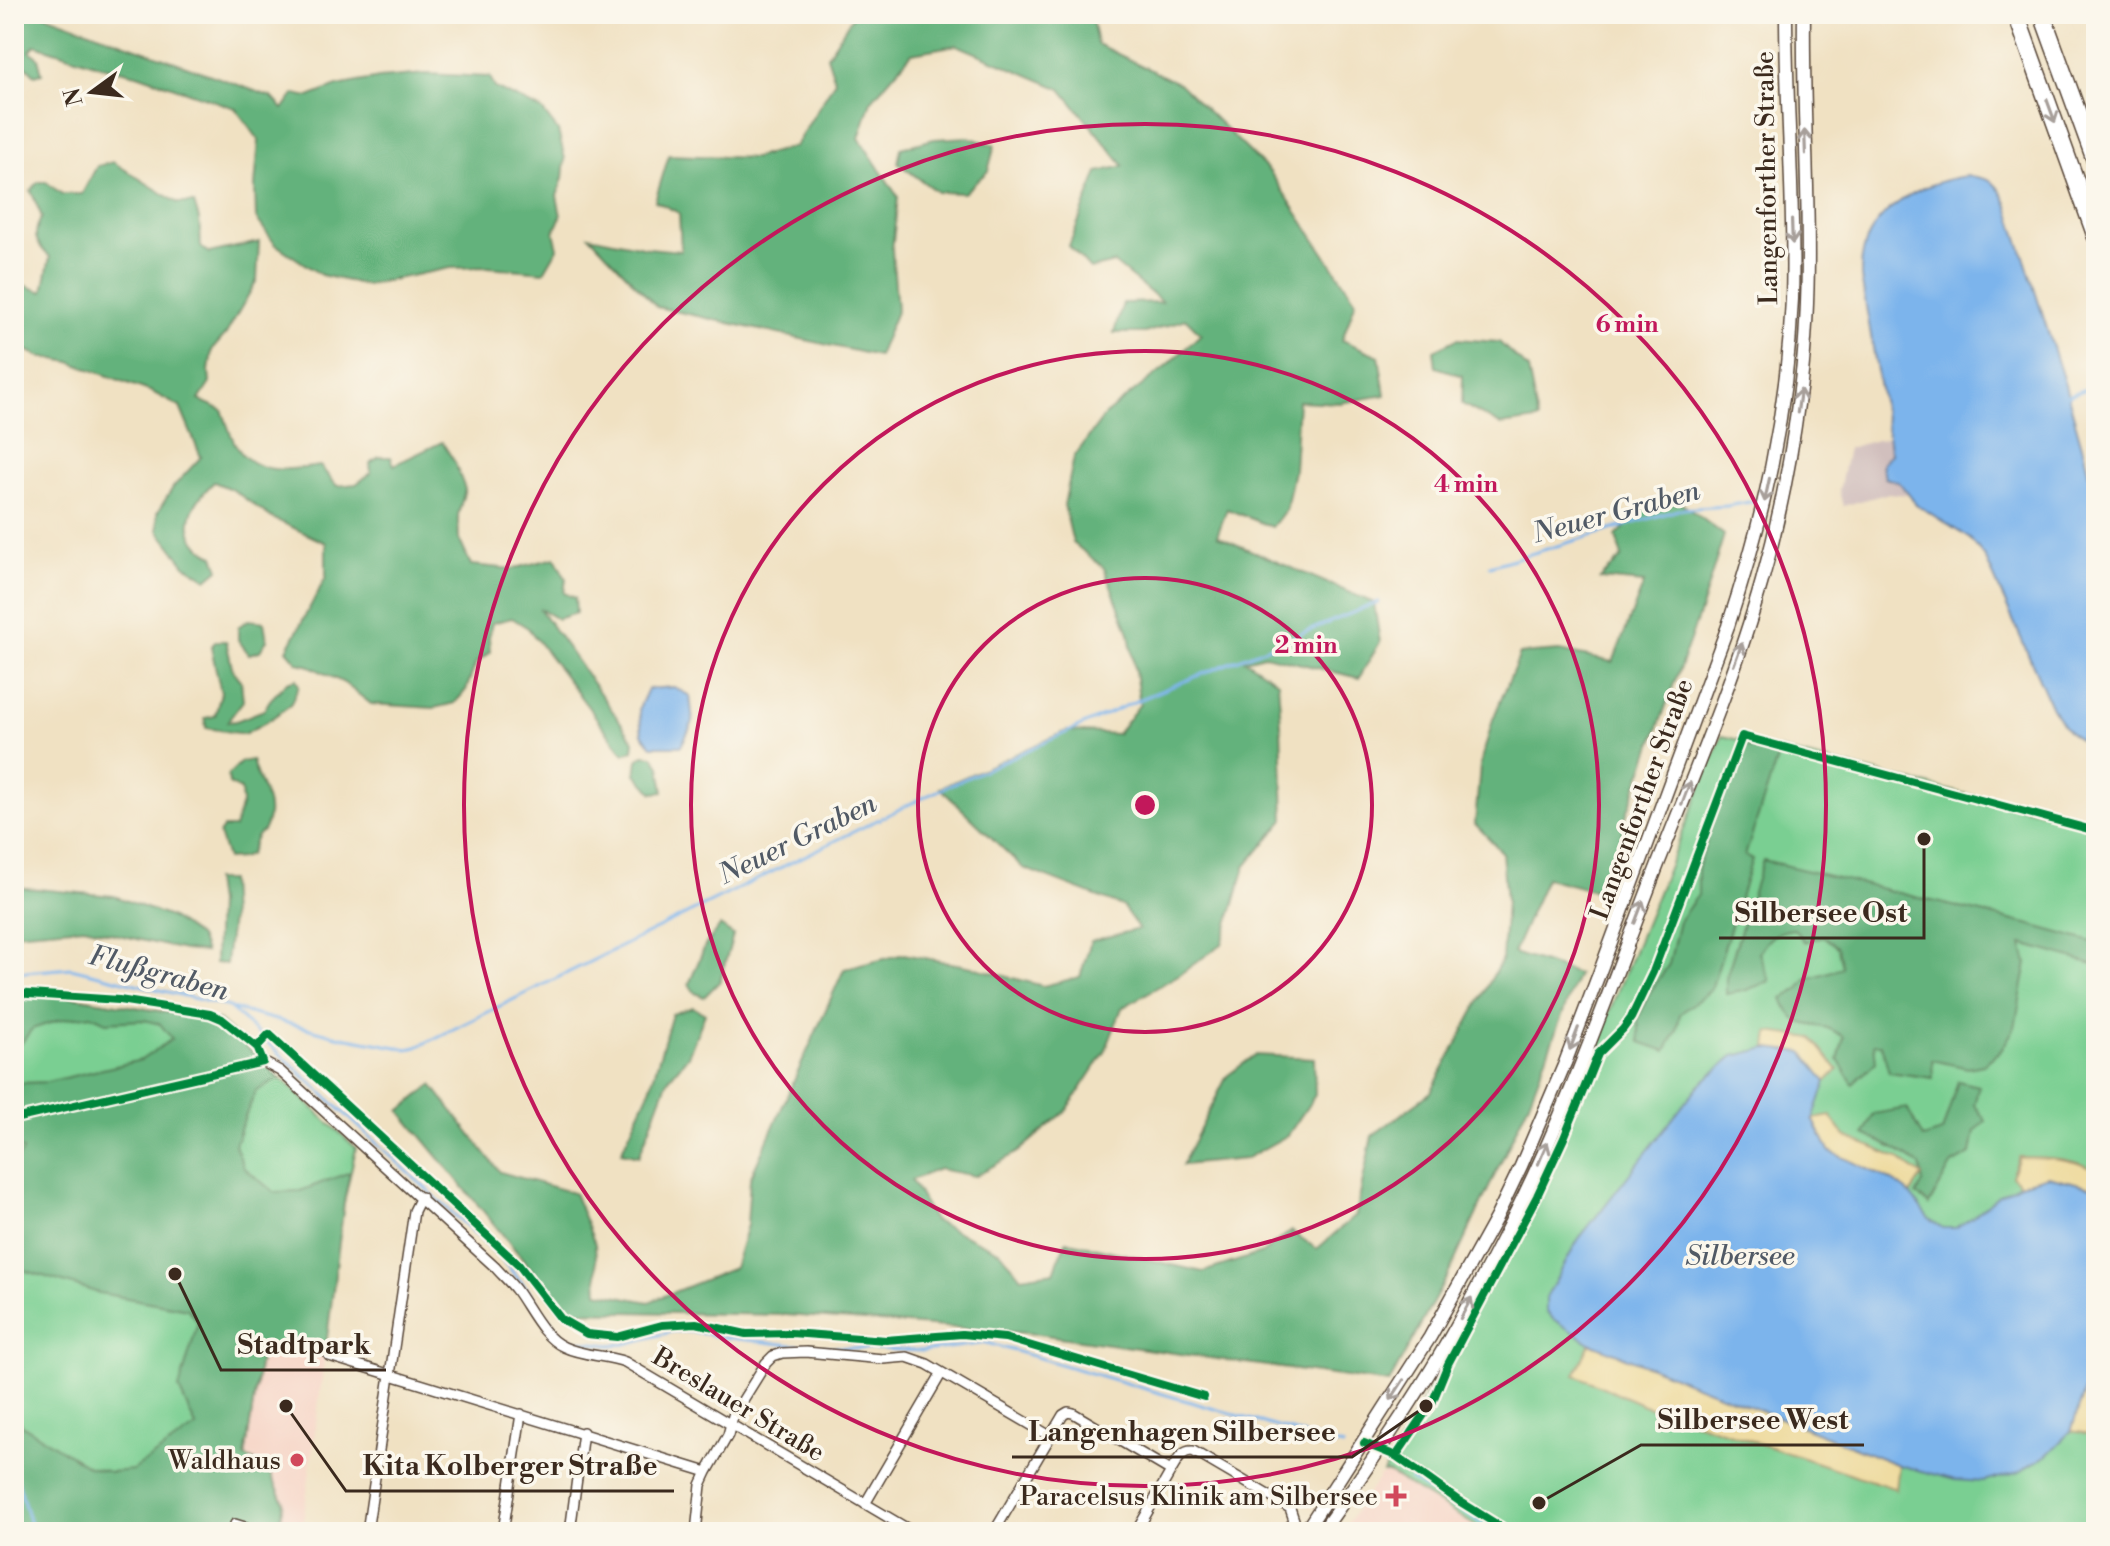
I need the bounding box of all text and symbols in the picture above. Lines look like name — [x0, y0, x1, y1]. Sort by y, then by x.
street label: Langenforther Straße — [1749, 51, 1785, 305]
north arrow — [52, 52, 132, 132]
text: N — [59, 84, 89, 109]
one-way arrow — [2045, 98, 2060, 123]
one-way arrow — [1797, 129, 1812, 156]
one-way arrow — [1785, 218, 1800, 245]
text: 6 min — [1595, 310, 1659, 340]
one-way arrow — [1792, 389, 1807, 414]
text: 4 min — [1434, 470, 1498, 500]
water label: Neuer Graben — [1528, 473, 1704, 552]
one-way arrow — [1759, 477, 1774, 502]
text: 2 min — [1274, 631, 1338, 661]
one-way arrow — [1732, 642, 1746, 666]
street label: Langenforther Straße — [1583, 675, 1700, 924]
one-way arrow — [1680, 781, 1694, 806]
water label: Neuer Graben — [712, 786, 883, 893]
centre of rings — [1131, 791, 1159, 819]
callout: Silbersee Ost — [1719, 886, 1924, 938]
text: Silbersee Ost — [1735, 896, 1908, 931]
one-way arrow — [1633, 900, 1648, 925]
water label: Flußgraben — [85, 938, 233, 1009]
one-way arrow — [1566, 1026, 1580, 1051]
one-way arrow — [1536, 1141, 1551, 1166]
water label: Silbersee — [1685, 1239, 1795, 1274]
one-way arrow — [1458, 1297, 1474, 1320]
callout: Stadtpark — [221, 1318, 386, 1370]
text: Stadtpark — [237, 1328, 371, 1363]
street label: Breslauer Straße — [646, 1340, 830, 1469]
one-way arrow — [1389, 1378, 1405, 1401]
callout: Silbersee West — [1641, 1393, 1864, 1445]
text: Silbersee West — [1658, 1403, 1850, 1438]
callout: Langenhagen Silbersee — [1012, 1405, 1352, 1457]
text: Langenhagen Silbersee — [1028, 1415, 1336, 1450]
callout: Kita Kolberger Straße — [346, 1439, 674, 1491]
place label: Waldhaus — [168, 1445, 281, 1477]
text: Kita Kolberger Straße — [362, 1449, 658, 1484]
marker: Waldhaus — [288, 1451, 306, 1469]
place label: Paracelsus Klinik am Silbersee — [1020, 1481, 1378, 1513]
marker: Paracelsus Klinik am Silbersee — [1385, 1485, 1407, 1507]

